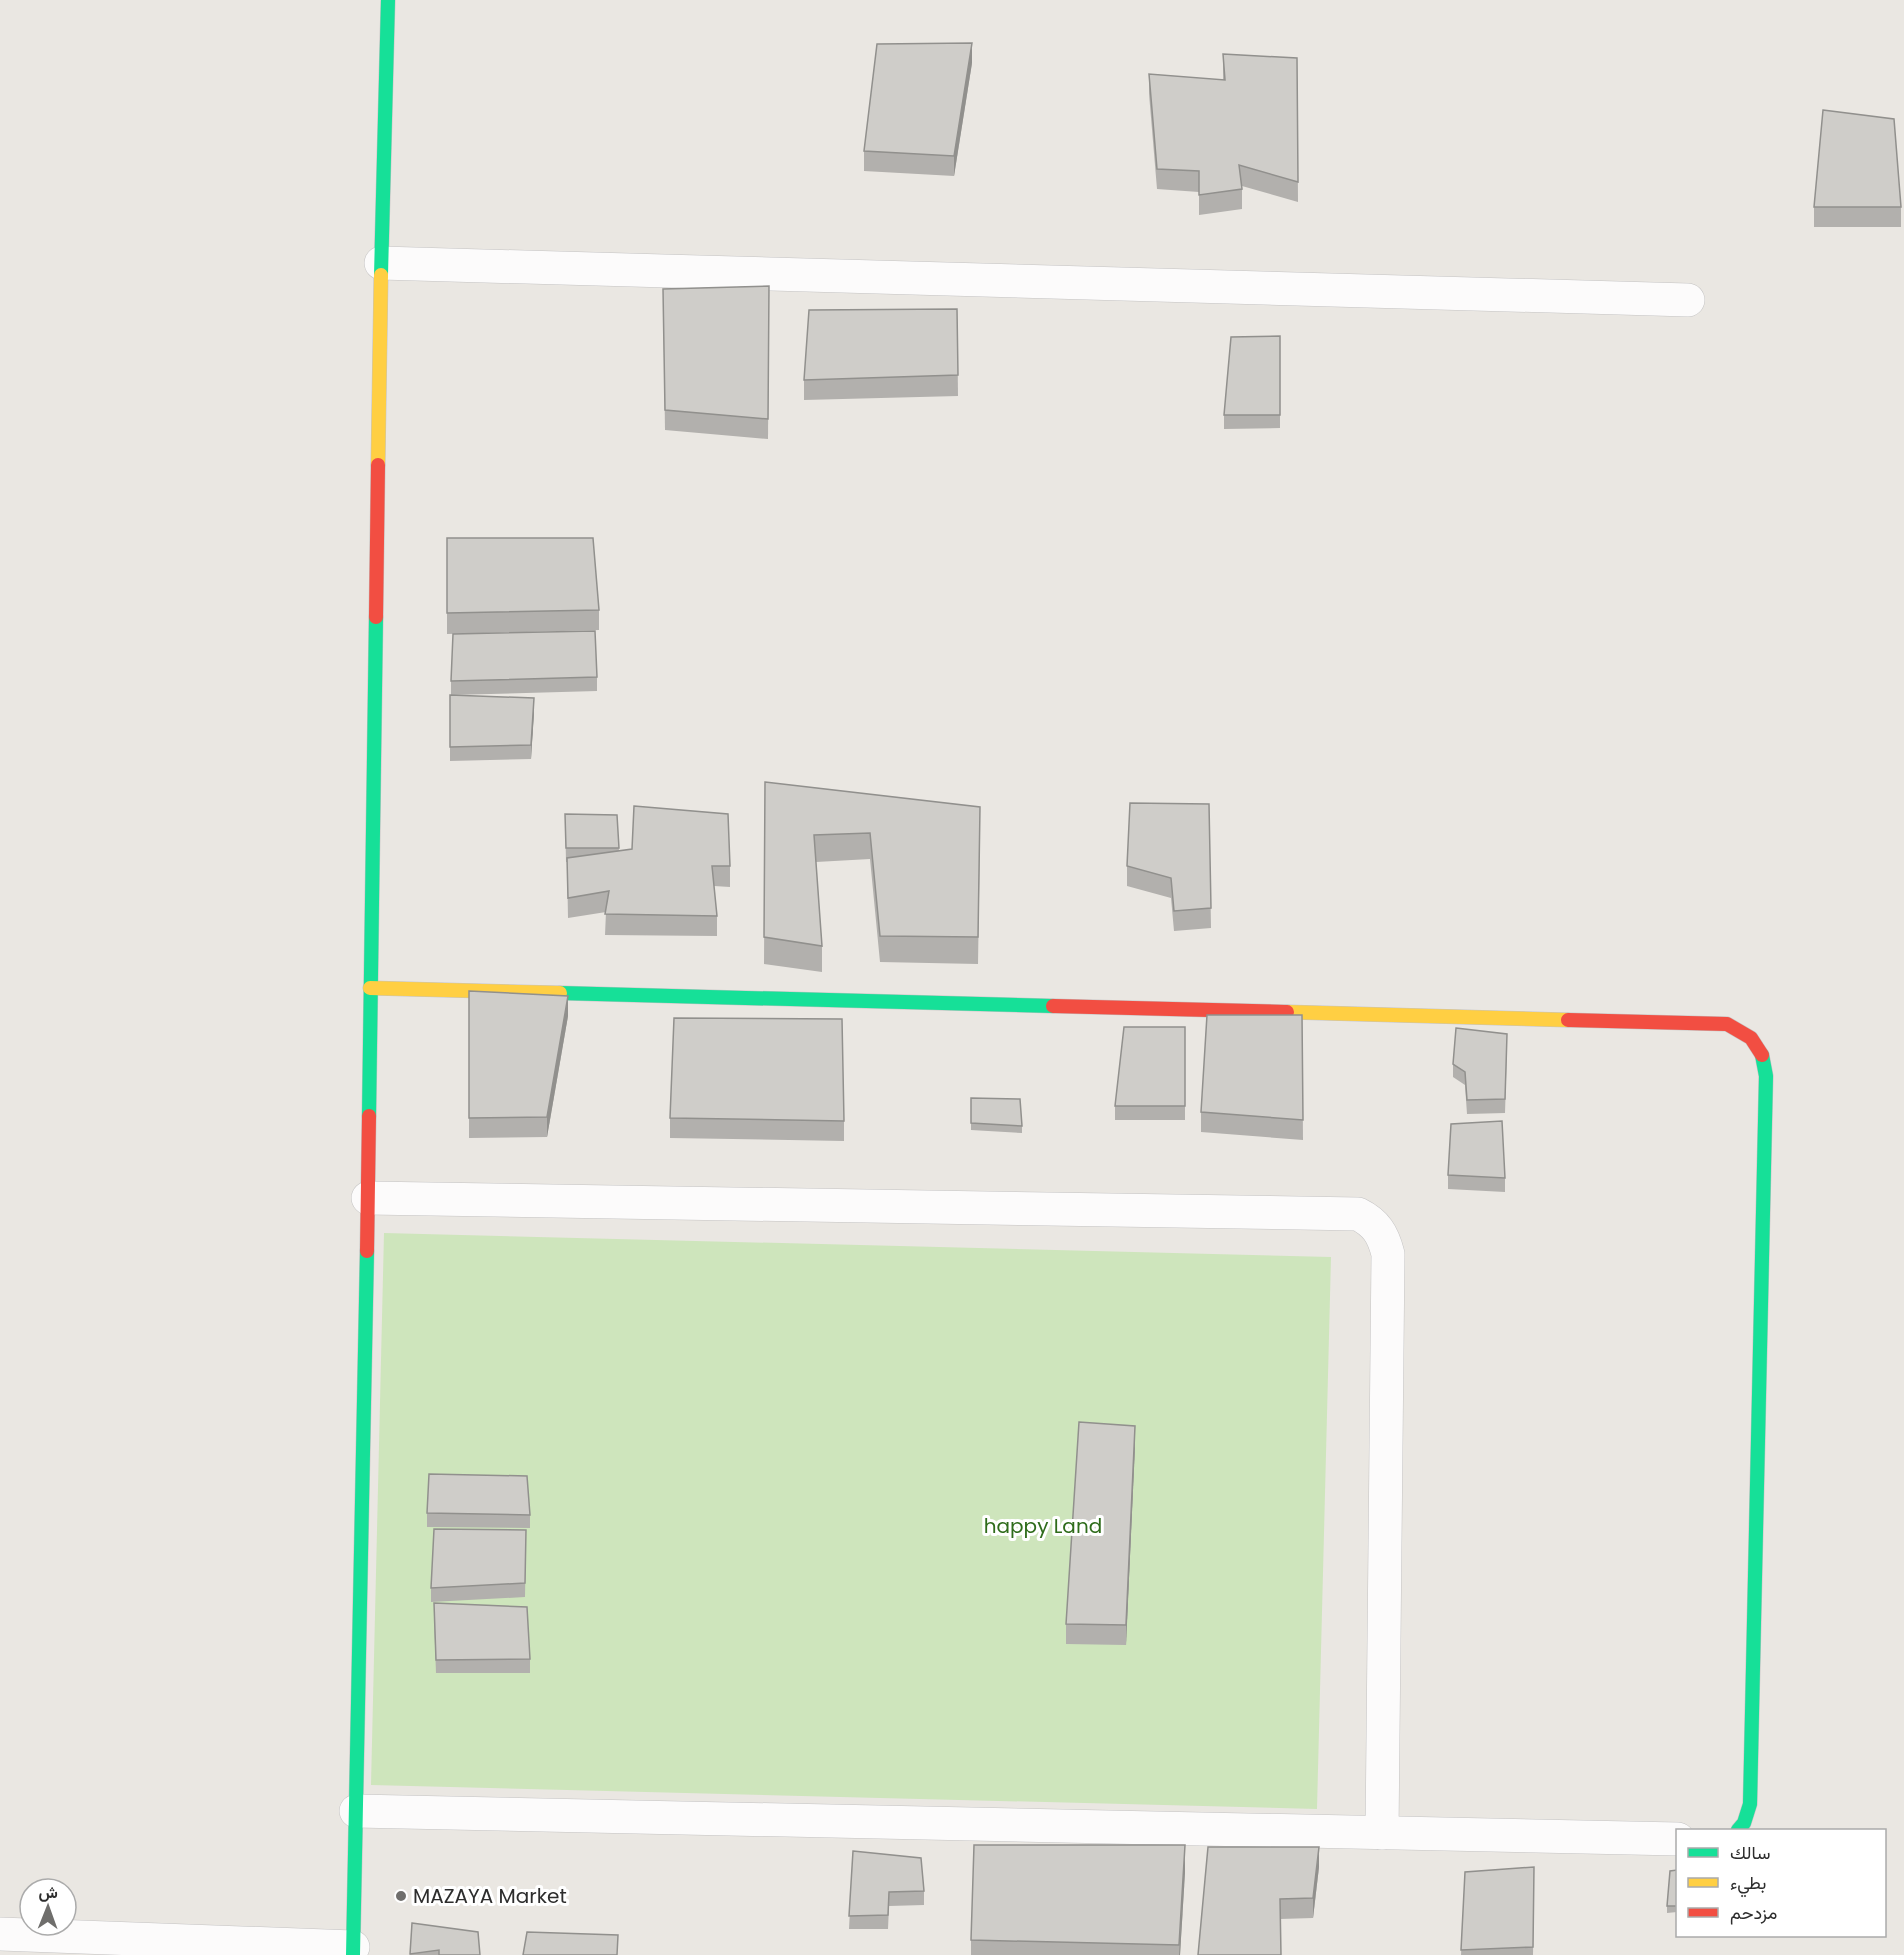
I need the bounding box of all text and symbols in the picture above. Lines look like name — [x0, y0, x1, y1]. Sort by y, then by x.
park label: happy Land — [984, 1512, 1102, 1540]
legend — [1676, 1829, 1886, 1937]
text: سالك — [1730, 1840, 1770, 1865]
text: بطيء — [1730, 1870, 1766, 1898]
north arrow — [18, 1877, 78, 1937]
text: ش — [38, 1881, 58, 1904]
place label: MAZAYA Market — [413, 1882, 567, 1910]
marker: MAZAYA Market — [394, 1889, 408, 1903]
text: مزدحم — [1730, 1900, 1777, 1925]

